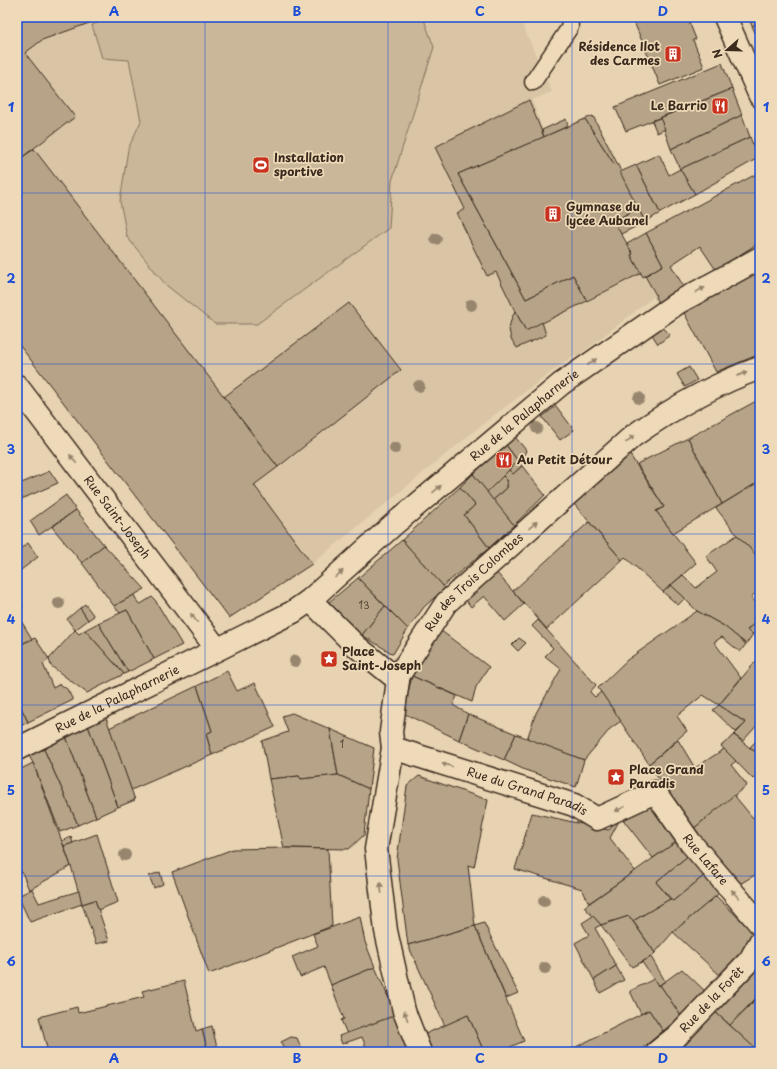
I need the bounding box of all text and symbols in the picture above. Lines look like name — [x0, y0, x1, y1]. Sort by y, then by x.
text: A — [109, 1, 119, 20]
text: B — [293, 1, 302, 20]
text: C — [475, 1, 485, 20]
text: D — [658, 1, 668, 20]
north arrow — [707, 30, 747, 70]
place label: Résidence Ilot des Carmes — [579, 37, 660, 69]
building icon: Résidence Ilot des Carmes — [663, 44, 683, 64]
text: N — [708, 46, 727, 61]
place label: Le Barrio — [651, 96, 707, 114]
restaurant icon: Le Barrio — [710, 96, 730, 116]
text: 1 — [8, 97, 14, 116]
text: 1 — [763, 97, 769, 116]
place label: Installation sportive — [274, 148, 344, 180]
sports icon: Installation sportive — [251, 155, 271, 175]
place label: Gymnase du lycée Aubanel — [566, 197, 649, 229]
building icon: Gymnase du lycée Aubanel — [543, 204, 563, 224]
text: 2 — [6, 268, 16, 287]
text: 2 — [761, 268, 771, 287]
one-way arrow — [694, 287, 706, 294]
one-way arrow — [587, 358, 597, 366]
street label: Rue de la Palapharnerie — [466, 364, 582, 465]
one-way arrow — [736, 371, 748, 377]
one-way arrow — [625, 435, 634, 444]
text: 3 — [7, 439, 16, 458]
text: 3 — [762, 439, 771, 458]
restaurant icon: Au Petit Détour — [494, 450, 514, 470]
place label: Au Petit Détour — [516, 450, 613, 468]
one-way arrow — [69, 453, 77, 464]
street label: Rue Saint-Joseph — [80, 471, 155, 562]
one-way arrow — [432, 484, 442, 493]
one-way arrow — [527, 521, 538, 530]
street label: Rue des Trois Colombes — [420, 528, 527, 635]
one-way arrow — [334, 569, 344, 579]
house number: 13 — [358, 597, 370, 612]
text: 4 — [7, 609, 16, 628]
text: 4 — [762, 609, 771, 628]
one-way arrow — [190, 613, 198, 623]
place label: Place Saint-Joseph — [342, 642, 421, 674]
place icon: Place Saint-Joseph — [319, 649, 339, 669]
street label: Rue de la Palapharnerie — [52, 660, 182, 737]
house number: 1 — [340, 736, 344, 751]
place label: Place Grand Paradis — [629, 760, 704, 792]
one-way arrow — [441, 761, 453, 767]
street label: Rue du Grand Paradis — [465, 762, 592, 820]
place icon: Place Grand Paradis — [606, 767, 626, 787]
text: 5 — [7, 780, 15, 799]
text: 5 — [762, 780, 770, 799]
one-way arrow — [614, 805, 626, 812]
street label: Rue Lafare — [679, 830, 733, 889]
one-way arrow — [377, 882, 384, 895]
one-way arrow — [730, 888, 739, 899]
text: 6 — [6, 951, 16, 970]
text: 6 — [761, 951, 771, 970]
street label: Rue de la Forêt — [675, 962, 747, 1036]
one-way arrow — [403, 1009, 409, 1021]
text: A — [109, 1048, 119, 1067]
text: B — [293, 1048, 302, 1067]
text: C — [475, 1048, 485, 1067]
text: D — [658, 1048, 668, 1067]

